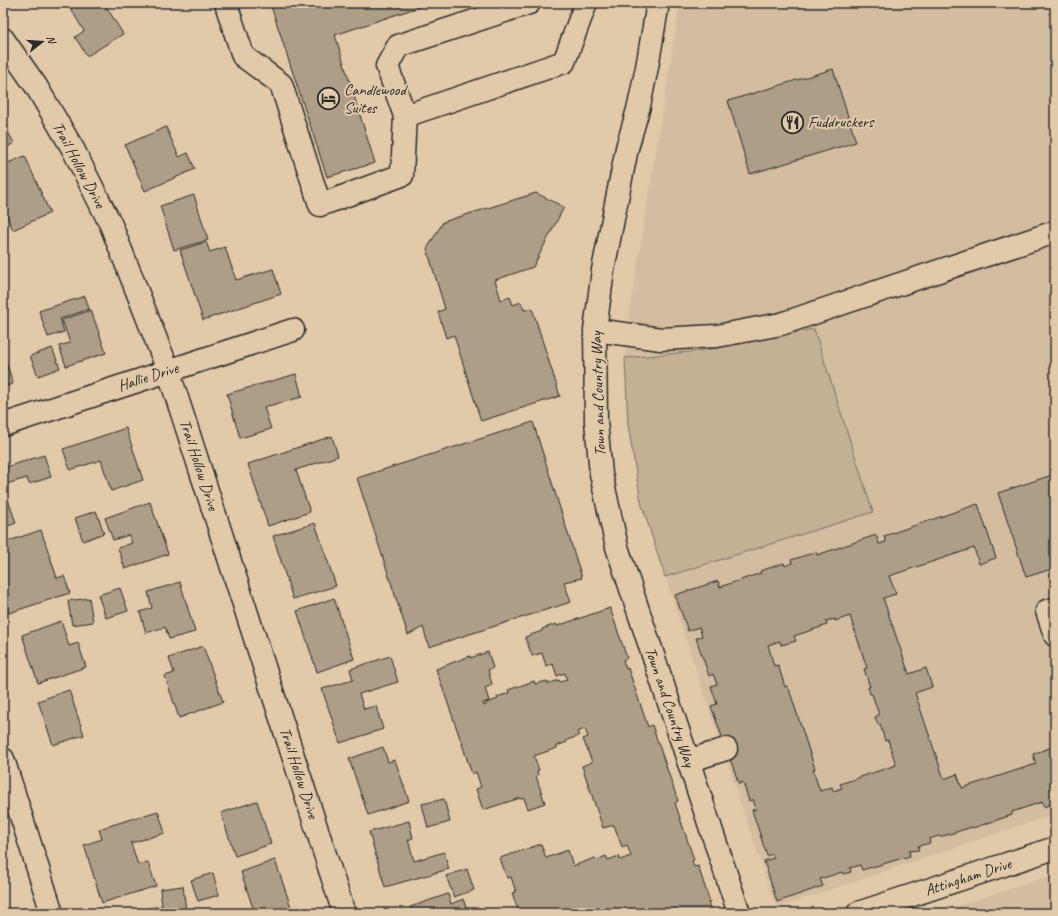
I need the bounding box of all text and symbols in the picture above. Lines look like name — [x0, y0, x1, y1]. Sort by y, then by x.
north arrow — [22, 22, 62, 62]
text: N — [44, 34, 60, 46]
place label: Candlewood Suites — [344, 80, 409, 118]
hotel icon: Candlewood Suites — [315, 86, 341, 112]
restaurant icon: Fuddruckers — [779, 109, 805, 135]
place label: Fuddruckers — [808, 112, 875, 132]
street label: Trail Hollow Drive — [48, 119, 111, 213]
street label: Town and Country Way — [586, 330, 610, 457]
street label: Hallie Drive — [115, 357, 182, 396]
street label: Trail Hollow Drive — [175, 417, 224, 515]
street label: Town and Country Way — [640, 645, 700, 771]
street label: Trail Hollow Drive — [275, 725, 324, 823]
street label: Attingham Drive — [922, 853, 1015, 900]

